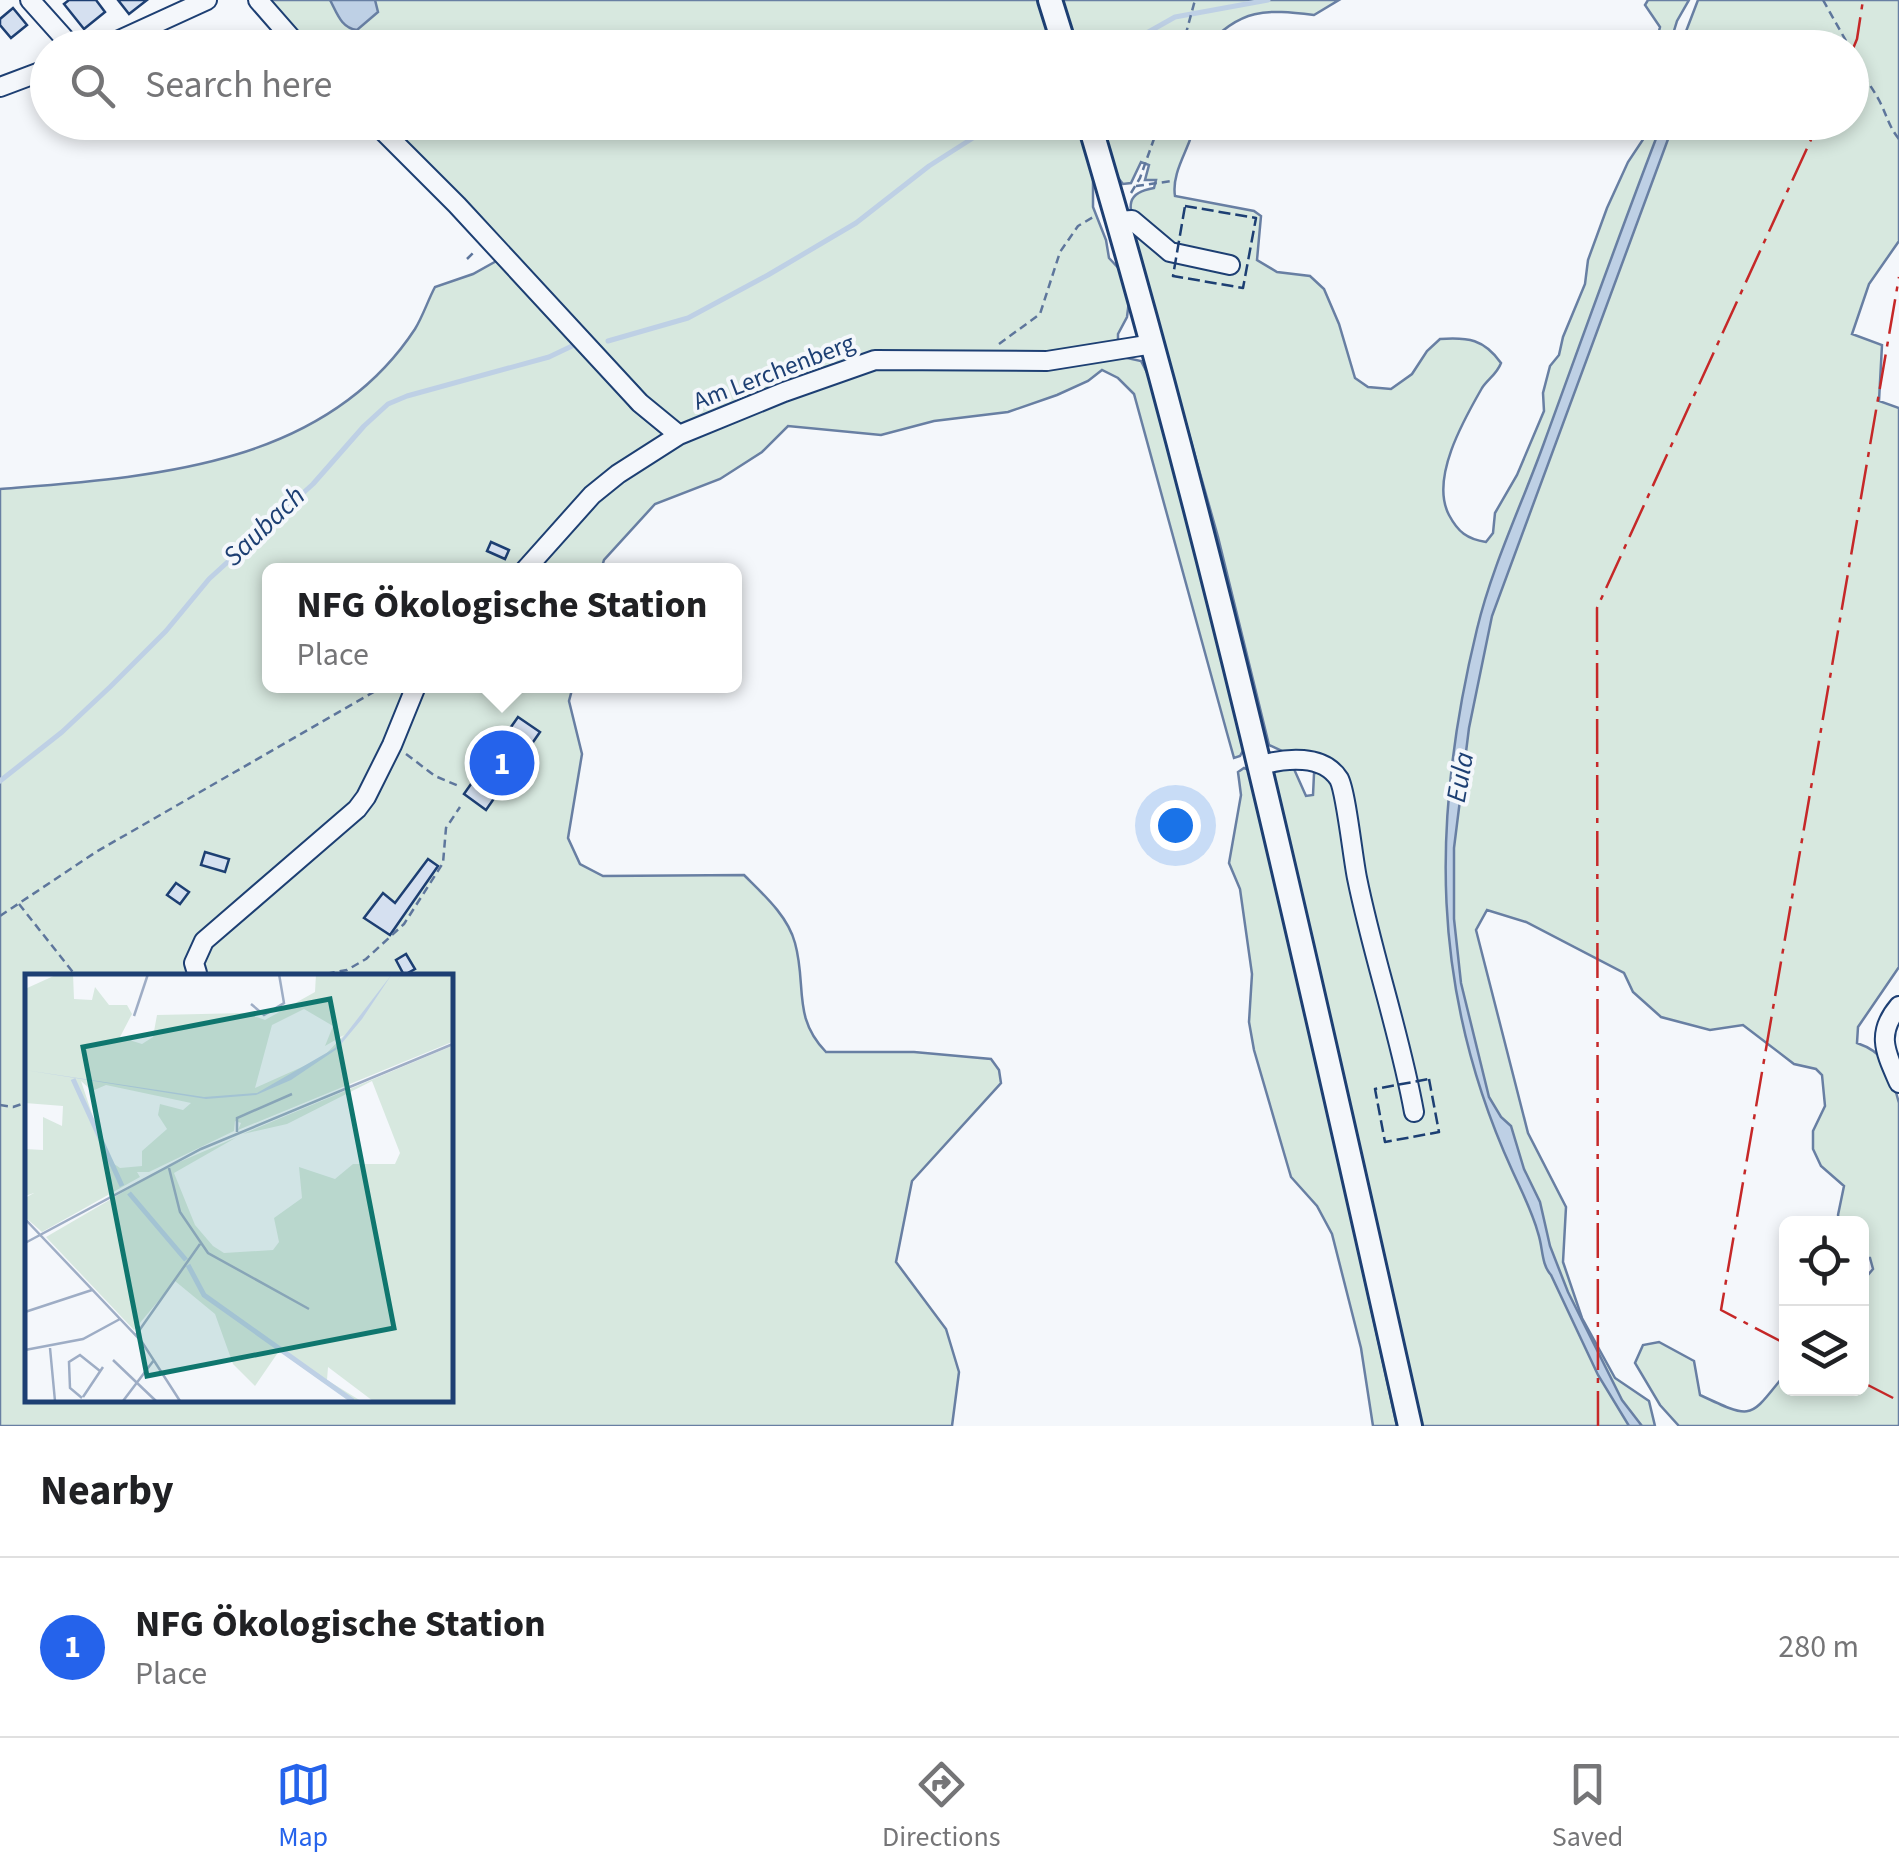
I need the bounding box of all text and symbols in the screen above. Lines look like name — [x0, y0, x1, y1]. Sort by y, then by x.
search box — [30, 30, 1869, 140]
icon: search — [65, 58, 120, 113]
text: Search here — [145, 58, 332, 112]
street label: Am Lerchenberg — [688, 325, 860, 419]
water label: Saubach — [214, 477, 314, 575]
popup — [262, 563, 742, 693]
text: NFG Ökologische Station — [297, 578, 707, 632]
text: Place — [297, 632, 369, 678]
pin: 1 — [470, 726, 534, 800]
water label: Eula — [1436, 749, 1484, 805]
your location — [1150, 800, 1201, 851]
inset map — [25, 974, 452, 1401]
map controls — [1779, 1216, 1869, 1396]
button: locate — [1779, 1216, 1869, 1306]
button: layers — [1779, 1306, 1869, 1396]
text: Nearby — [40, 1461, 174, 1521]
text: NFG Ökologische Station — [135, 1597, 546, 1651]
text: 1 — [64, 1624, 81, 1670]
text: 280 m — [1778, 1624, 1859, 1670]
text: Place — [135, 1651, 207, 1697]
tab: Map — [276, 1757, 331, 1857]
tab: Directions — [882, 1757, 1001, 1857]
tab: Saved — [1552, 1757, 1623, 1857]

